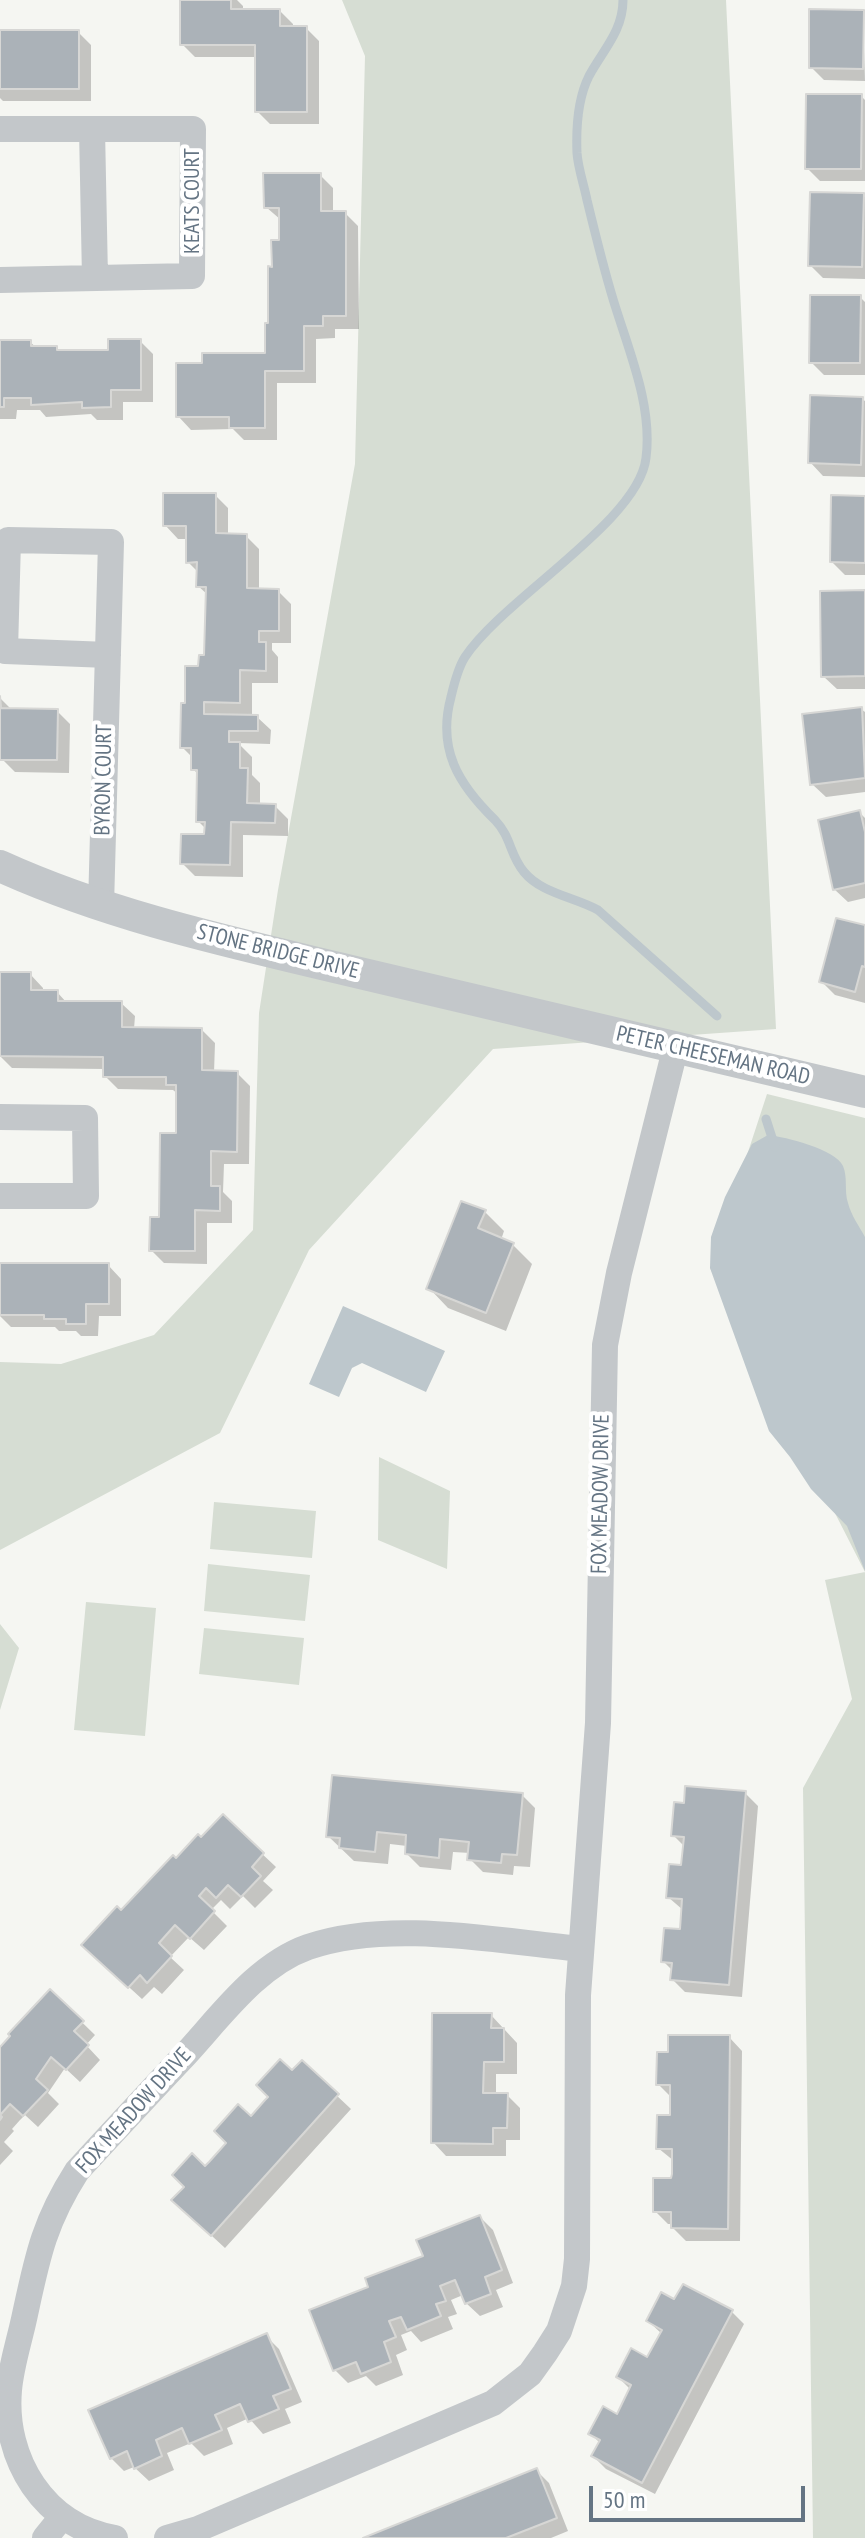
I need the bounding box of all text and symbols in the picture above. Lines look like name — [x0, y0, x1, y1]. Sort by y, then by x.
street label: KEATS COURT — [180, 148, 206, 254]
street label: BYRON COURT — [90, 724, 118, 836]
street label: STONE BRIDGE DRIVE — [194, 919, 362, 985]
street label: PETER CHEESEMAN ROAD — [614, 1021, 812, 1091]
street label: FOX MEADOW DRIVE — [586, 1414, 616, 1574]
street label: FOX MEADOW DRIVE — [71, 2043, 197, 2179]
scale bar — [593, 2470, 809, 2520]
text: 50 m — [603, 2484, 645, 2515]

